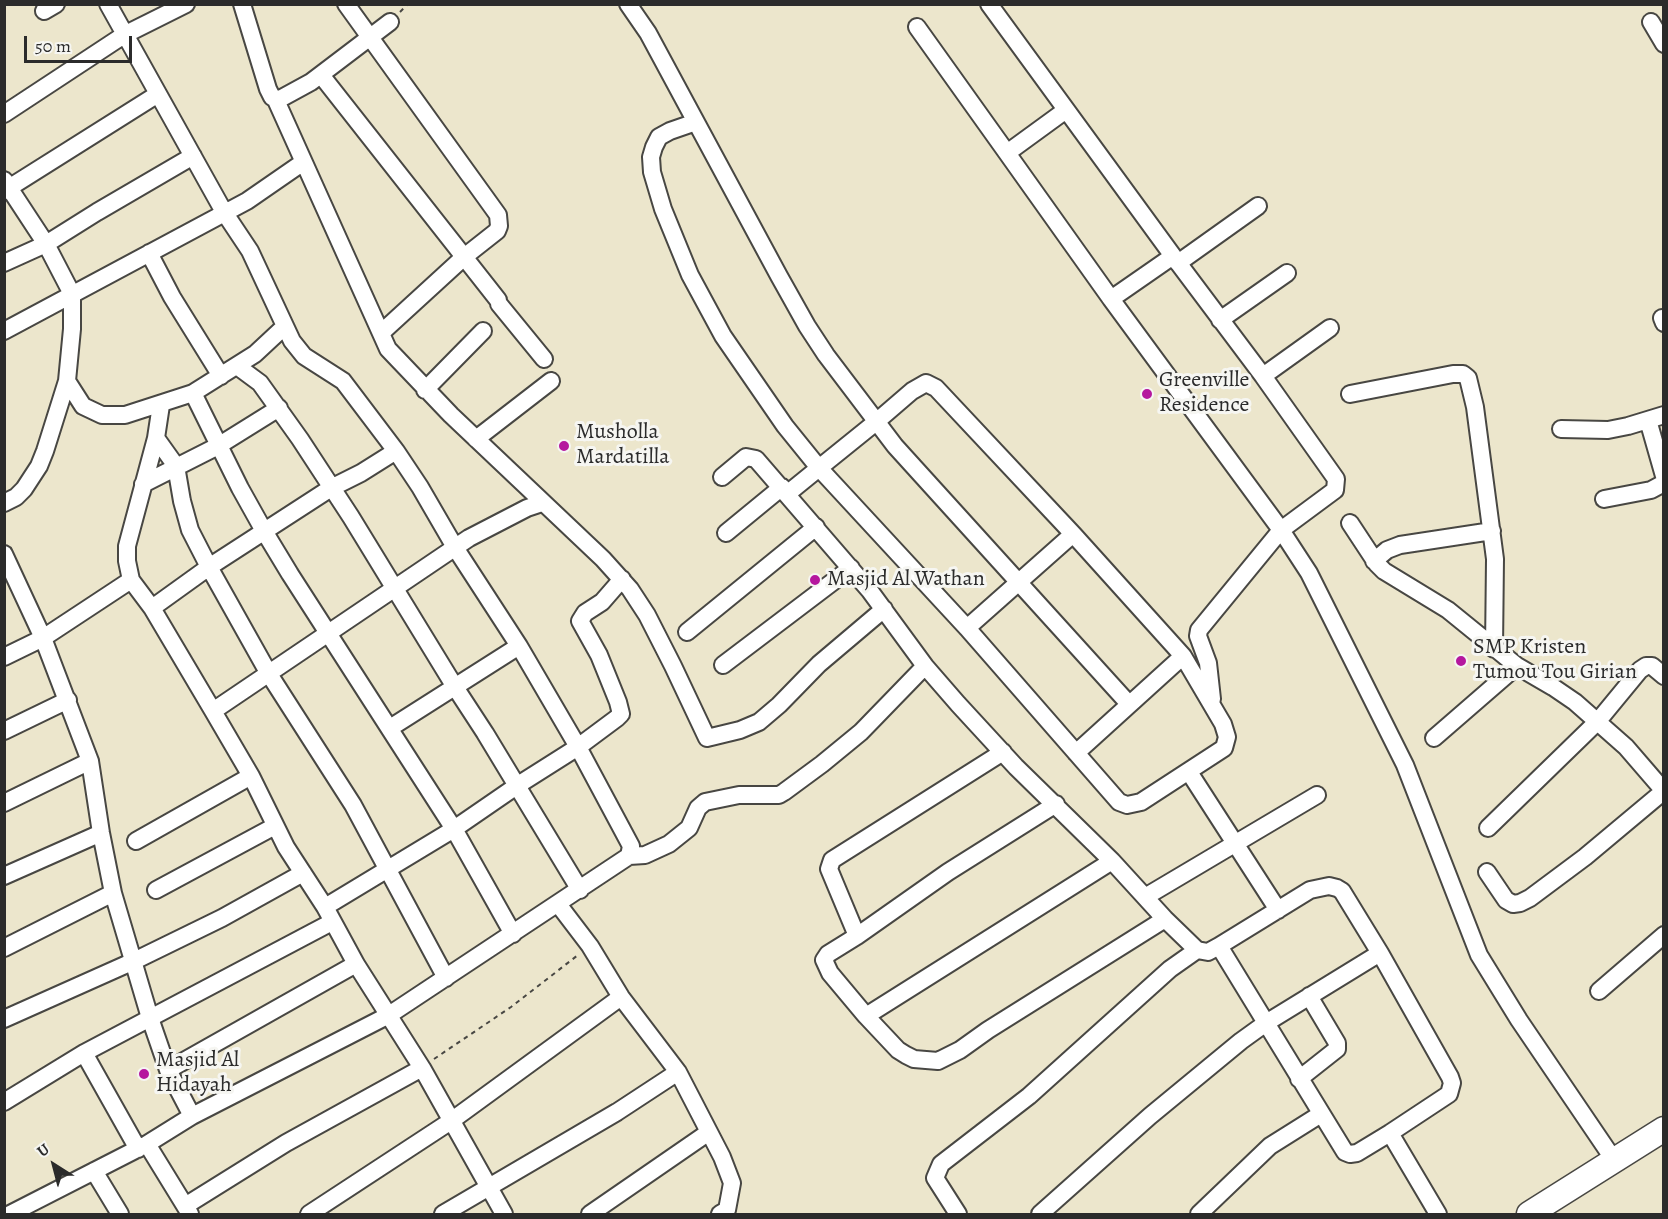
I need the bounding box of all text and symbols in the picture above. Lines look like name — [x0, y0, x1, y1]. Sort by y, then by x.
scale bar — [27, 24, 135, 62]
text: 50 m — [35, 34, 71, 58]
place label: Greenville Residence — [1159, 368, 1249, 420]
marker: Greenville Residence — [1140, 387, 1154, 401]
place label: Musholla Mardatilla — [576, 420, 669, 472]
marker: Musholla Mardatilla — [557, 439, 571, 453]
place label: Masjid Al Wathan — [827, 567, 985, 593]
marker: Masjid Al Wathan — [808, 573, 822, 587]
place label: SMP Kristen Tumou Tou Girian — [1473, 635, 1637, 686]
marker: SMP Kristen Tumou Tou Girian — [1454, 654, 1468, 668]
place label: Masjid Al Hidayah — [156, 1048, 239, 1100]
marker: Masjid Al Hidayah — [137, 1067, 151, 1081]
north arrow — [24, 1135, 84, 1195]
text: U — [33, 1138, 54, 1162]

